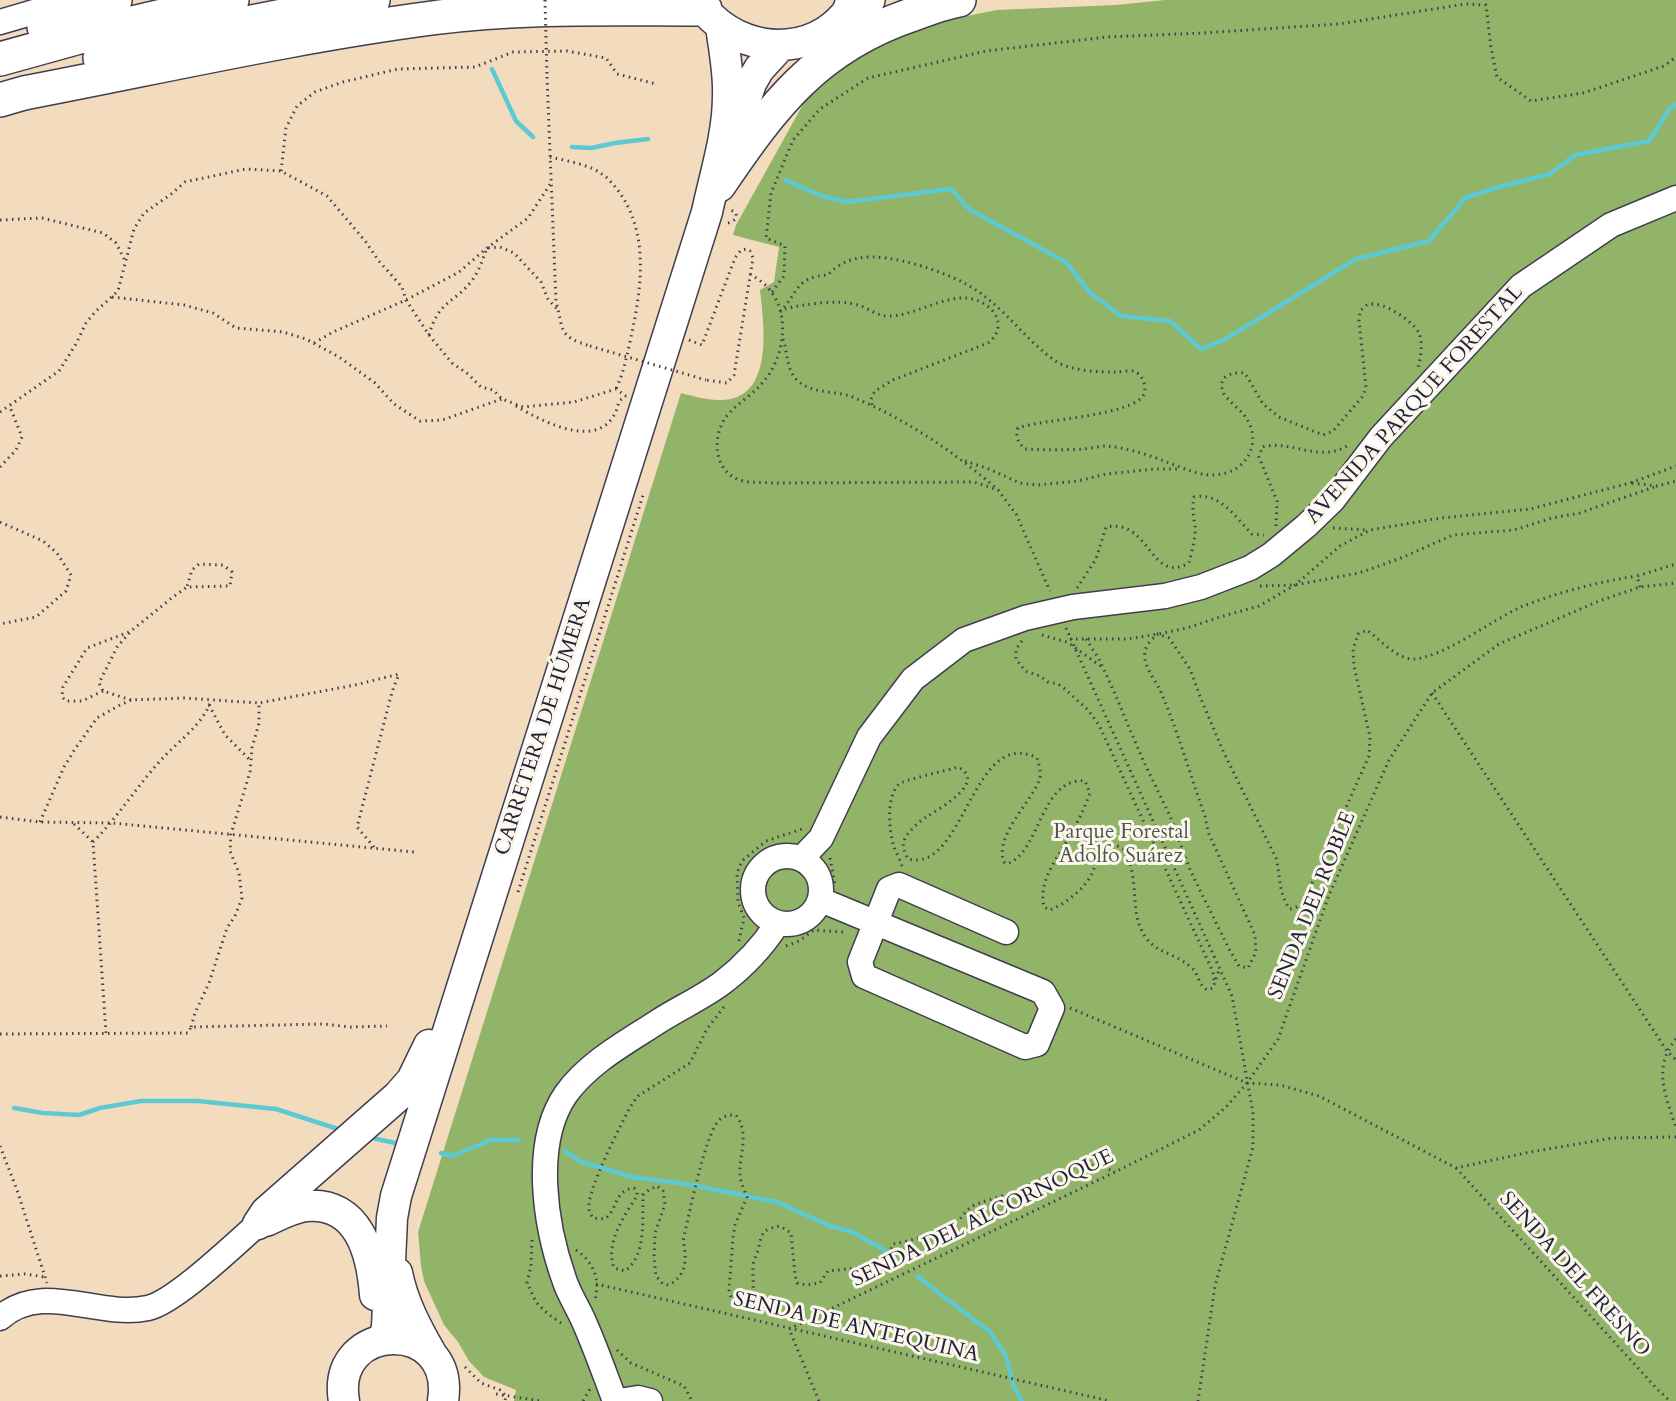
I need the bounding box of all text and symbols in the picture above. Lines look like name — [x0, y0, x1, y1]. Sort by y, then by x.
street label: AVENIDA PARQUE FORESTAL — [1301, 280, 1529, 530]
street label: CARRETERA DE HÚMERA — [490, 595, 598, 859]
street label: SENDA DEL ROBLE — [1264, 809, 1362, 1003]
park label: Parque Forestal Adolfo Suárez — [1053, 820, 1189, 870]
street label: SENDA DEL ALCORNOQUE — [848, 1145, 1118, 1293]
street label: SENDA DEL FRESNO — [1493, 1187, 1655, 1363]
street label: SENDA DE ANTEQUINA — [731, 1287, 981, 1369]

